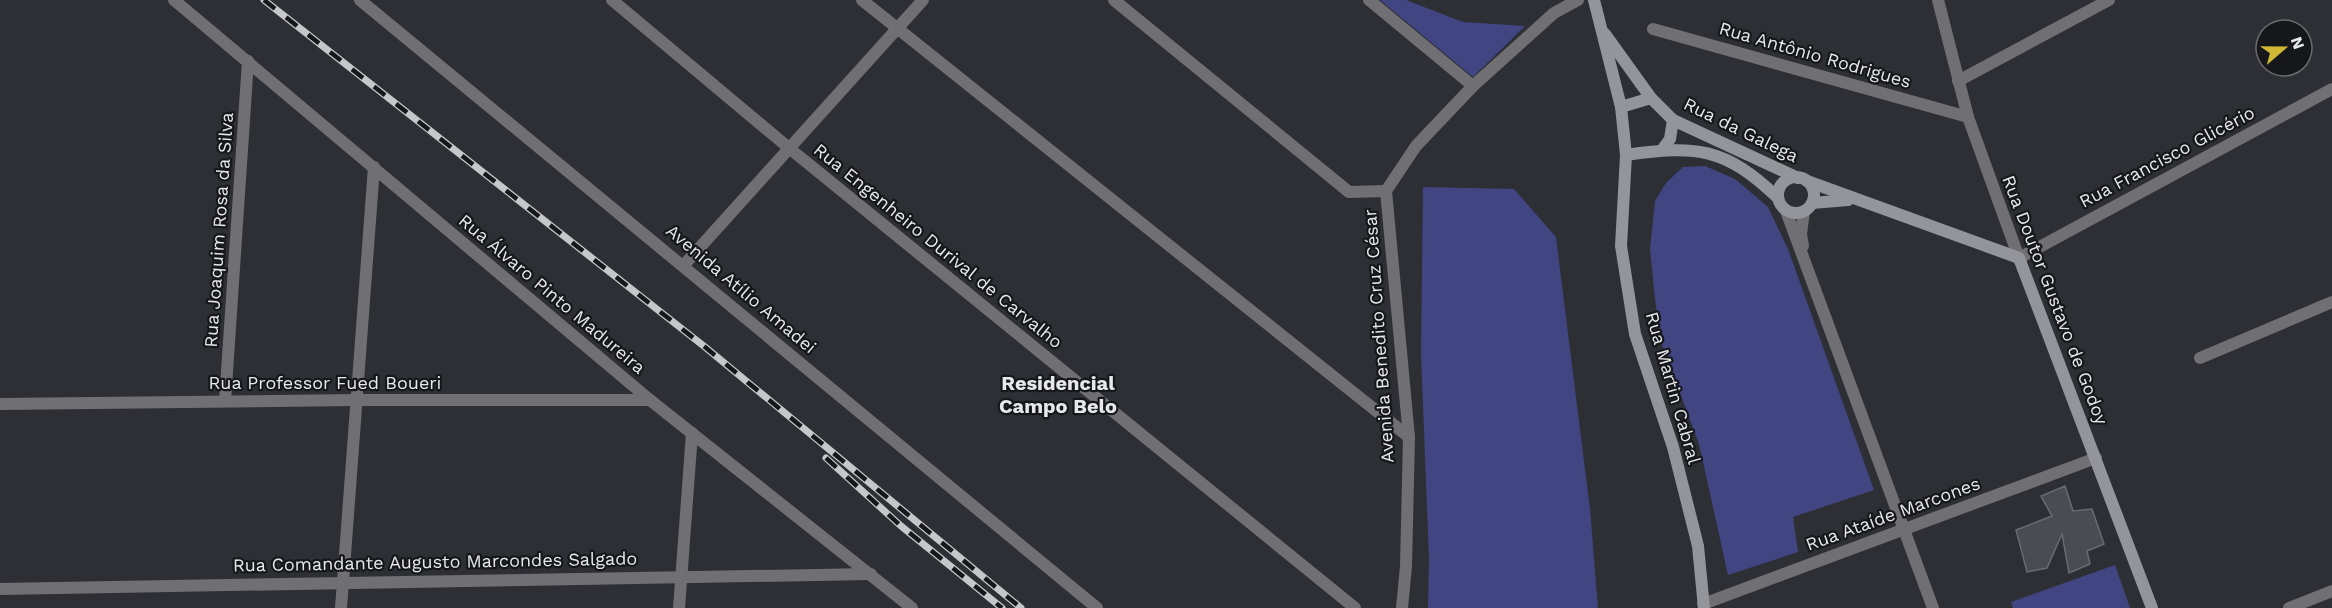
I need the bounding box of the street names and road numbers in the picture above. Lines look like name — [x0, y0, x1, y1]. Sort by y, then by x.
street label: Rua Antônio Rodrigues — [1717, 17, 1913, 92]
street label: Rua da Galega — [1680, 93, 1802, 166]
street label: Rua Francisco Glicério — [2076, 101, 2258, 212]
street label: Rua Joaquim Rosa da Silva — [200, 112, 237, 348]
street label: Rua Engenheiro Durival de Carvalho — [810, 139, 1067, 353]
street label: Rua Doutor Gustavo de Godoy — [1998, 172, 2113, 428]
street label: Avenida Benedito Cruz César — [1359, 208, 1398, 464]
street label: Rua Álvaro Pinto Madureira — [455, 209, 650, 378]
street label: Avenida Atílio Amadei — [662, 220, 821, 357]
street label: Rua Martin Cabral — [1642, 309, 1705, 467]
street label: Rua Professor Fued Boueri — [209, 372, 441, 393]
street label: Rua Ataíde Marcones — [1803, 472, 1983, 555]
street label: Rua Comandante Augusto Marcondes Salgado — [233, 547, 637, 576]

